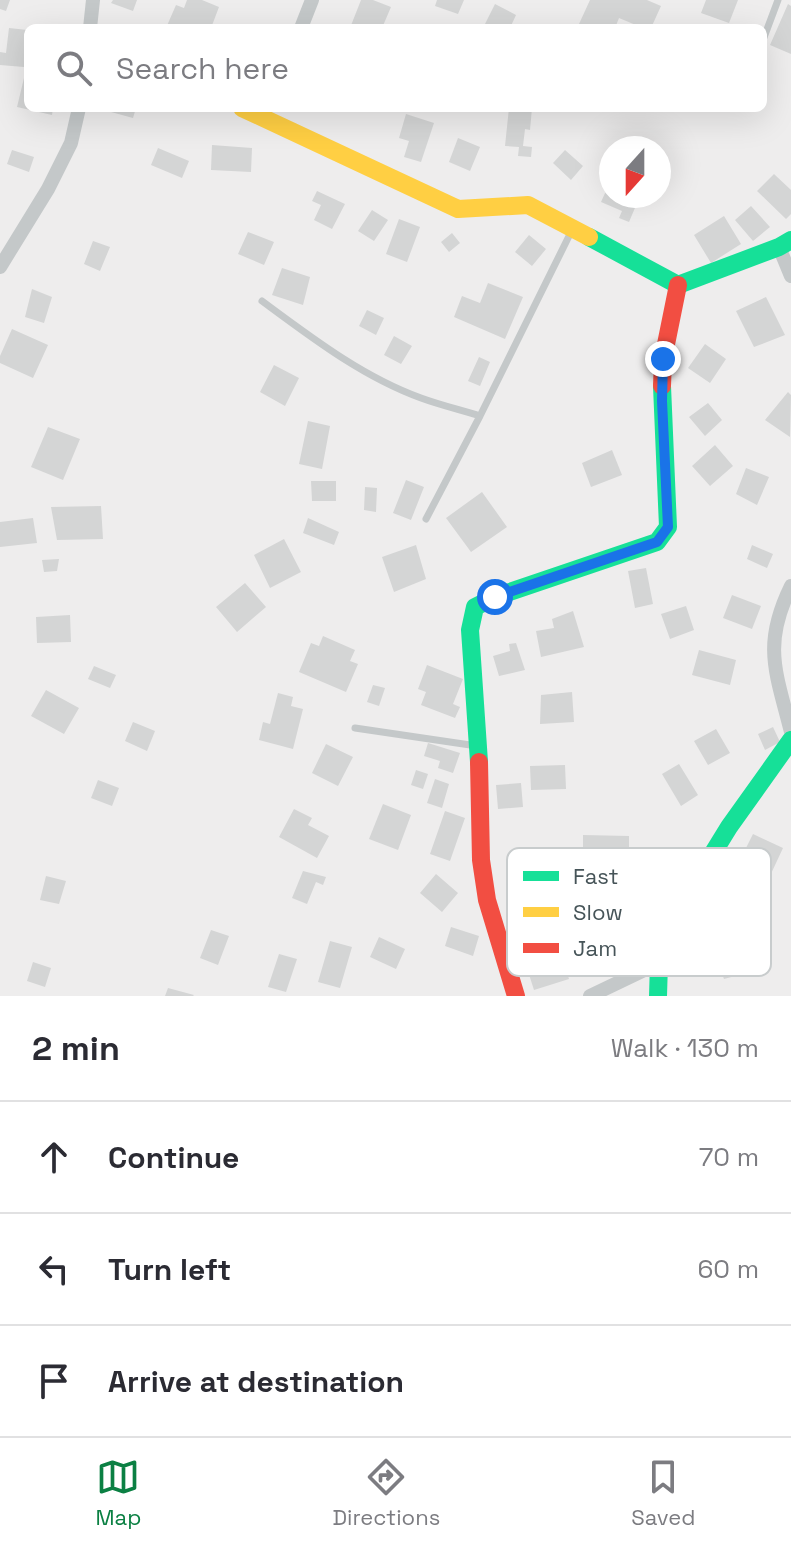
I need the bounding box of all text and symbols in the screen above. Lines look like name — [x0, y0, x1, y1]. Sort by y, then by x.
search box — [24, 24, 767, 112]
icon: search — [52, 46, 96, 90]
text: Search here — [116, 49, 289, 88]
north arrow — [599, 136, 671, 208]
route end — [645, 341, 681, 377]
route start — [477, 579, 513, 615]
legend — [507, 848, 771, 976]
text: Fast — [573, 862, 619, 890]
text: Slow — [573, 898, 623, 926]
text: Jam — [573, 934, 617, 962]
text: 2 min — [32, 1027, 120, 1070]
text: Walk · 130 m — [611, 1031, 759, 1065]
icon: ahead — [32, 1135, 76, 1179]
text: Continue — [108, 1138, 239, 1177]
text: 70 m — [699, 1140, 759, 1174]
icon: left — [32, 1247, 76, 1291]
text: Turn left — [108, 1250, 231, 1289]
text: 60 m — [697, 1252, 759, 1286]
icon: arrive — [32, 1359, 76, 1403]
text: Arrive at destination — [108, 1362, 404, 1401]
tab: Map — [96, 1455, 141, 1531]
tab: Directions — [332, 1455, 440, 1531]
tab: Saved — [631, 1455, 695, 1531]

